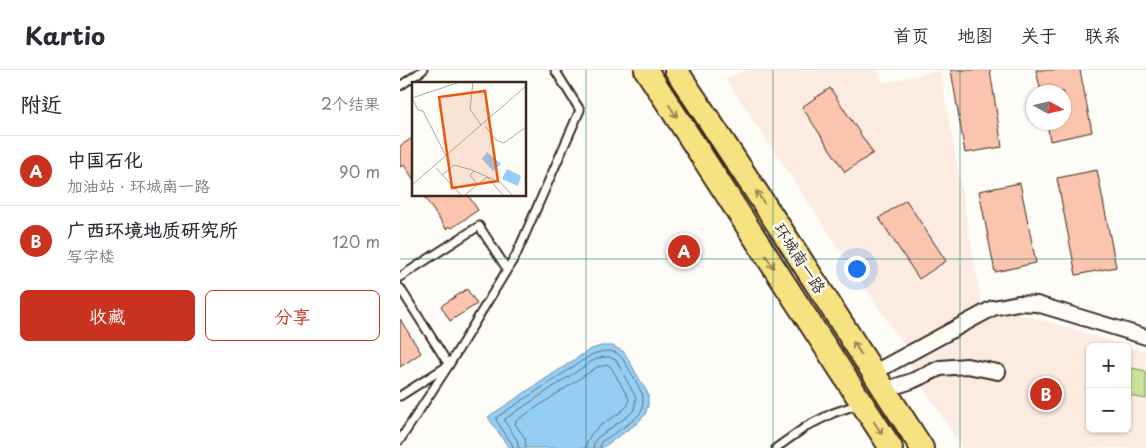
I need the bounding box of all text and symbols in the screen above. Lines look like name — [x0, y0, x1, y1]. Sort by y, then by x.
text: Kartio — [25, 17, 105, 53]
text: 首页 — [893, 21, 929, 48]
text: 地图 — [957, 21, 993, 48]
text: 关于 — [1021, 21, 1057, 48]
text: 联系 — [1085, 21, 1121, 48]
inset map — [412, 82, 526, 196]
north arrow — [1026, 85, 1071, 130]
text: 附近 — [20, 87, 62, 119]
text: 2个结果 — [321, 91, 380, 115]
one-way arrow — [667, 104, 678, 118]
text: 中国石化 — [67, 145, 143, 173]
text: A — [30, 159, 42, 183]
text: 90 m — [339, 159, 380, 183]
text: 加油站 · 环城南一路 — [67, 173, 210, 197]
one-way arrow — [755, 190, 765, 204]
text: 广西环境地质研究所 — [67, 215, 238, 243]
street label: 环城南一路 — [769, 217, 833, 298]
text: B — [31, 229, 41, 253]
text: 120 m — [333, 229, 380, 253]
pin: A — [668, 232, 700, 270]
text: 写字楼 — [67, 243, 115, 267]
one-way arrow — [765, 255, 776, 269]
your location — [844, 256, 870, 282]
button: 收藏 — [20, 290, 195, 341]
button: 分享 — [205, 290, 380, 341]
one-way arrow — [852, 342, 862, 356]
map controls — [1086, 343, 1131, 433]
button: + — [1086, 343, 1131, 388]
pin: B — [1030, 375, 1062, 413]
button: − — [1086, 388, 1131, 433]
one-way arrow — [873, 420, 883, 434]

